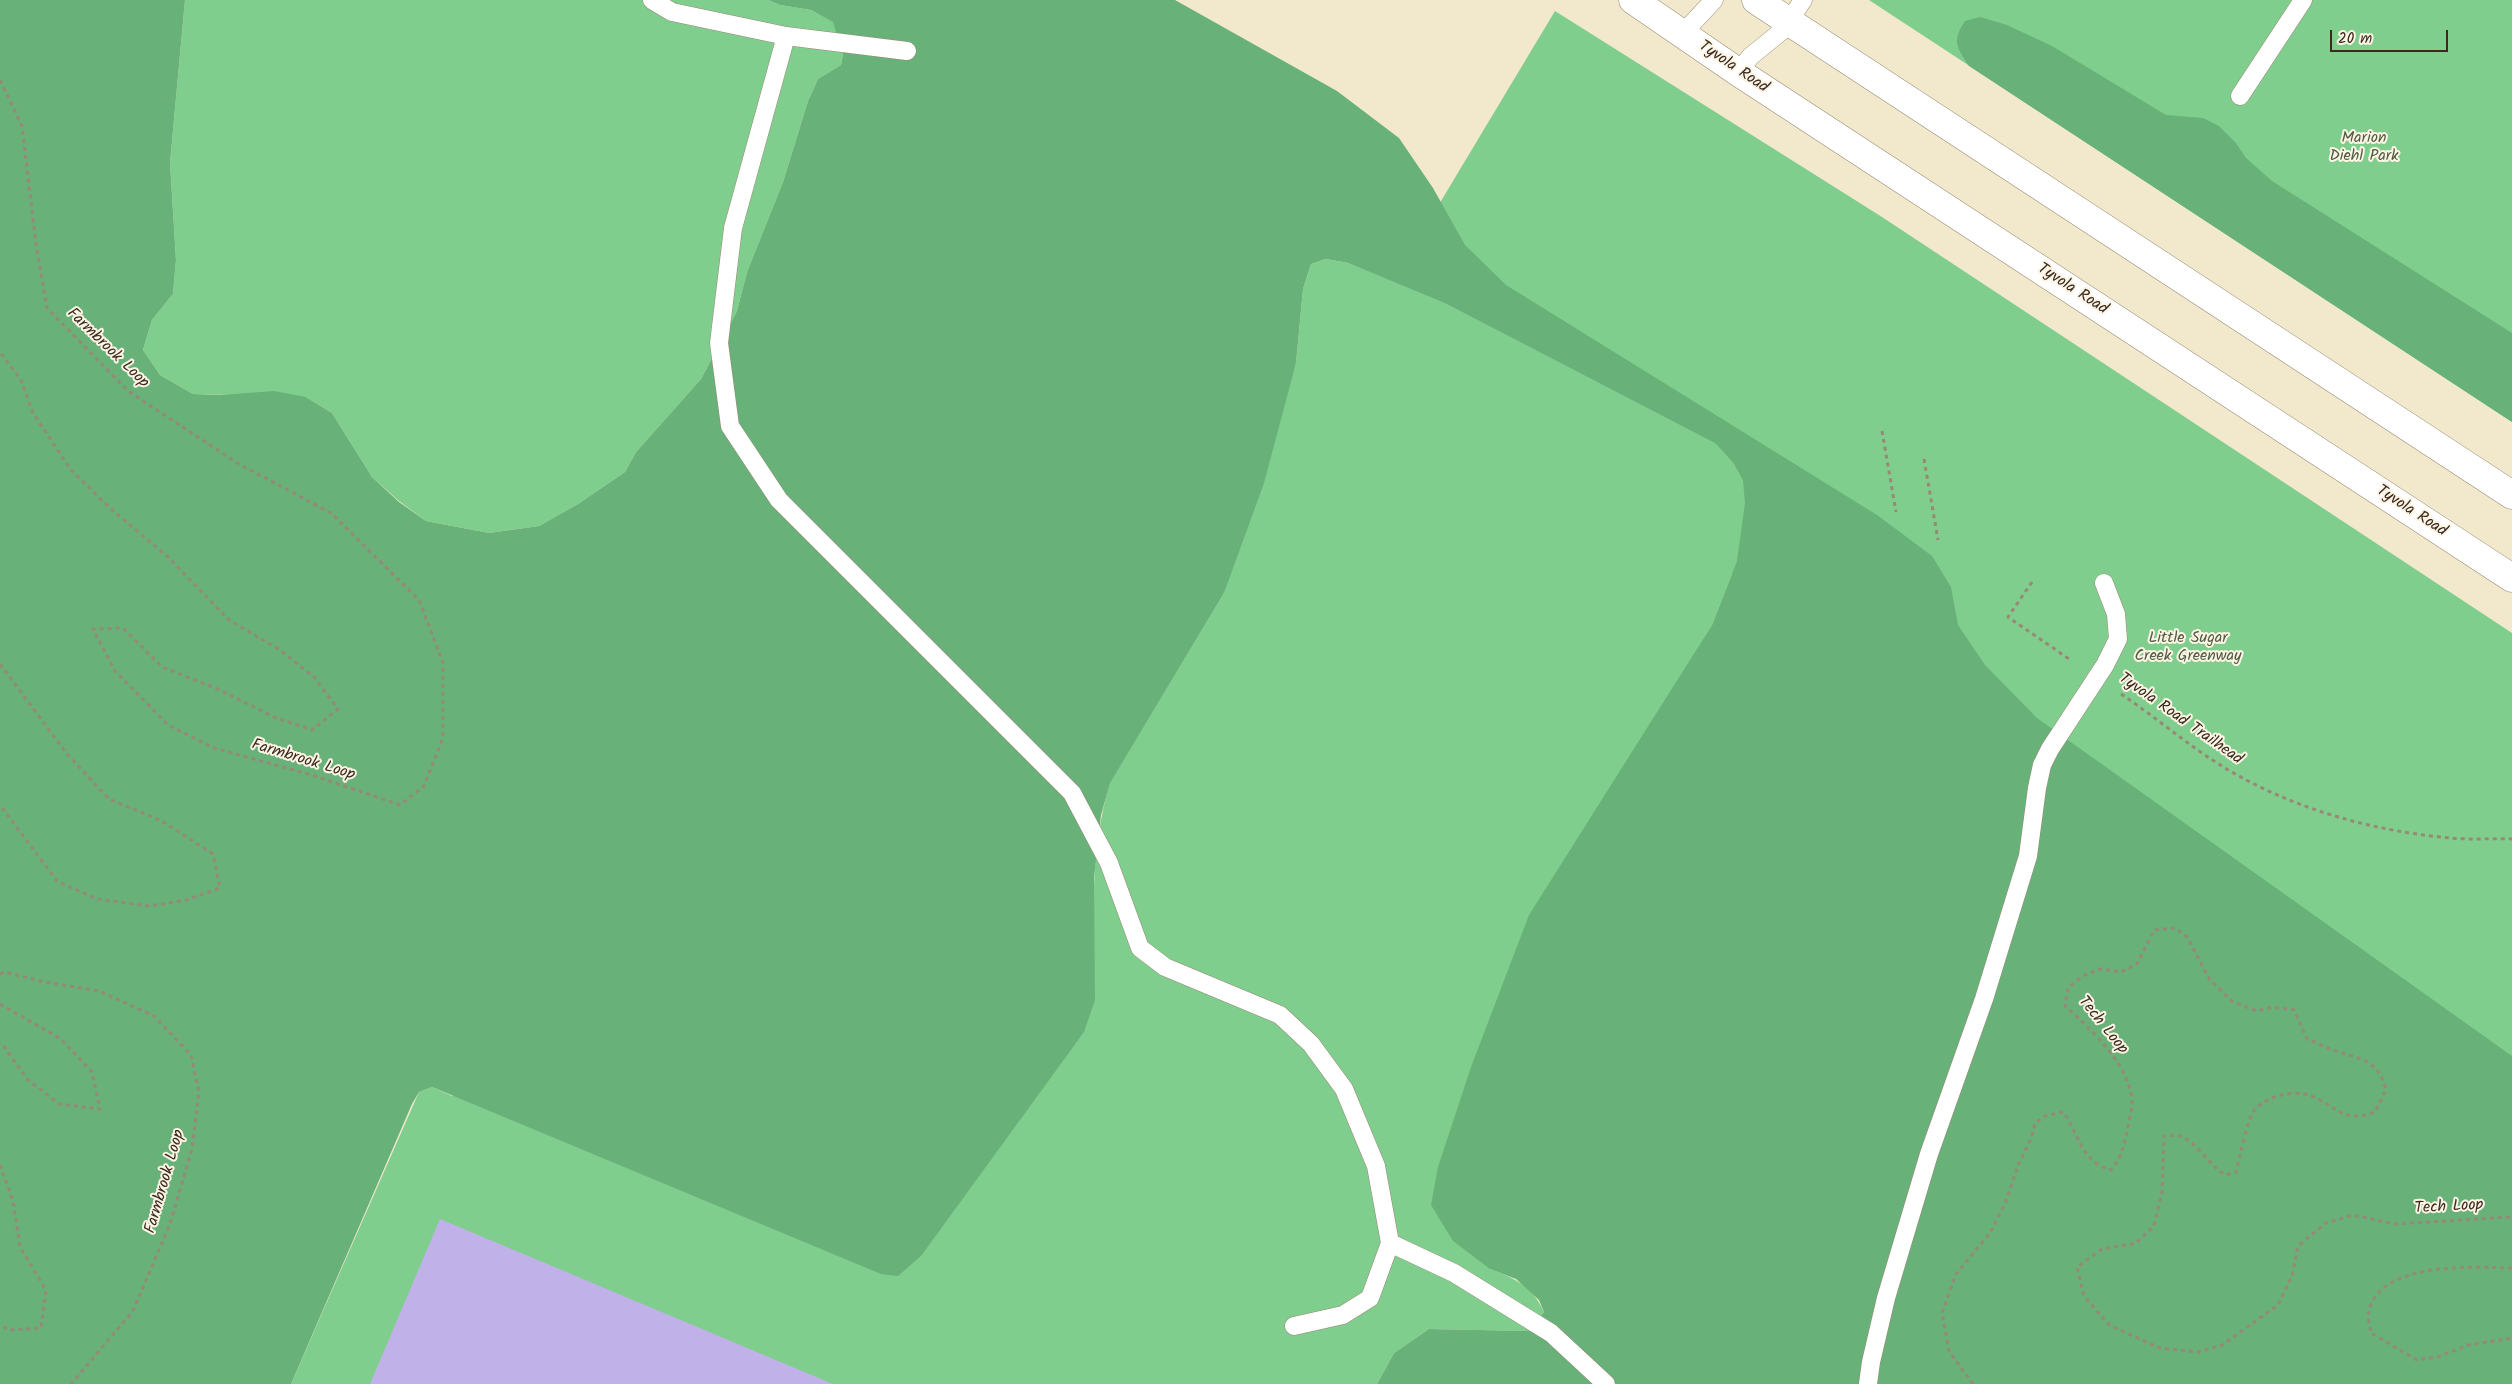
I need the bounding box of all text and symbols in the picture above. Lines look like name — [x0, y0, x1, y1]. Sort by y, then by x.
scale bar — [2332, 20, 2450, 52]
text: 20 m — [2338, 27, 2372, 51]
street label: Tyvola Road — [1694, 38, 1772, 98]
park label: Marion Diehl Park — [2329, 129, 2399, 167]
street label: Tyvola Road — [2033, 260, 2111, 320]
street label: Farmbrook Loop — [62, 305, 152, 393]
street label: Tyvola Road — [2372, 482, 2450, 542]
park label: Little Sugar Creek Greenway — [2135, 629, 2241, 667]
street label: Tyvola Road Trailhead — [2114, 670, 2246, 770]
street label: Farmbrook Loop — [249, 736, 357, 786]
street label: Tech Loop — [2073, 993, 2131, 1059]
street label: Farmbrook Loop — [142, 1128, 190, 1236]
street label: Tech Loop — [2414, 1197, 2484, 1219]

